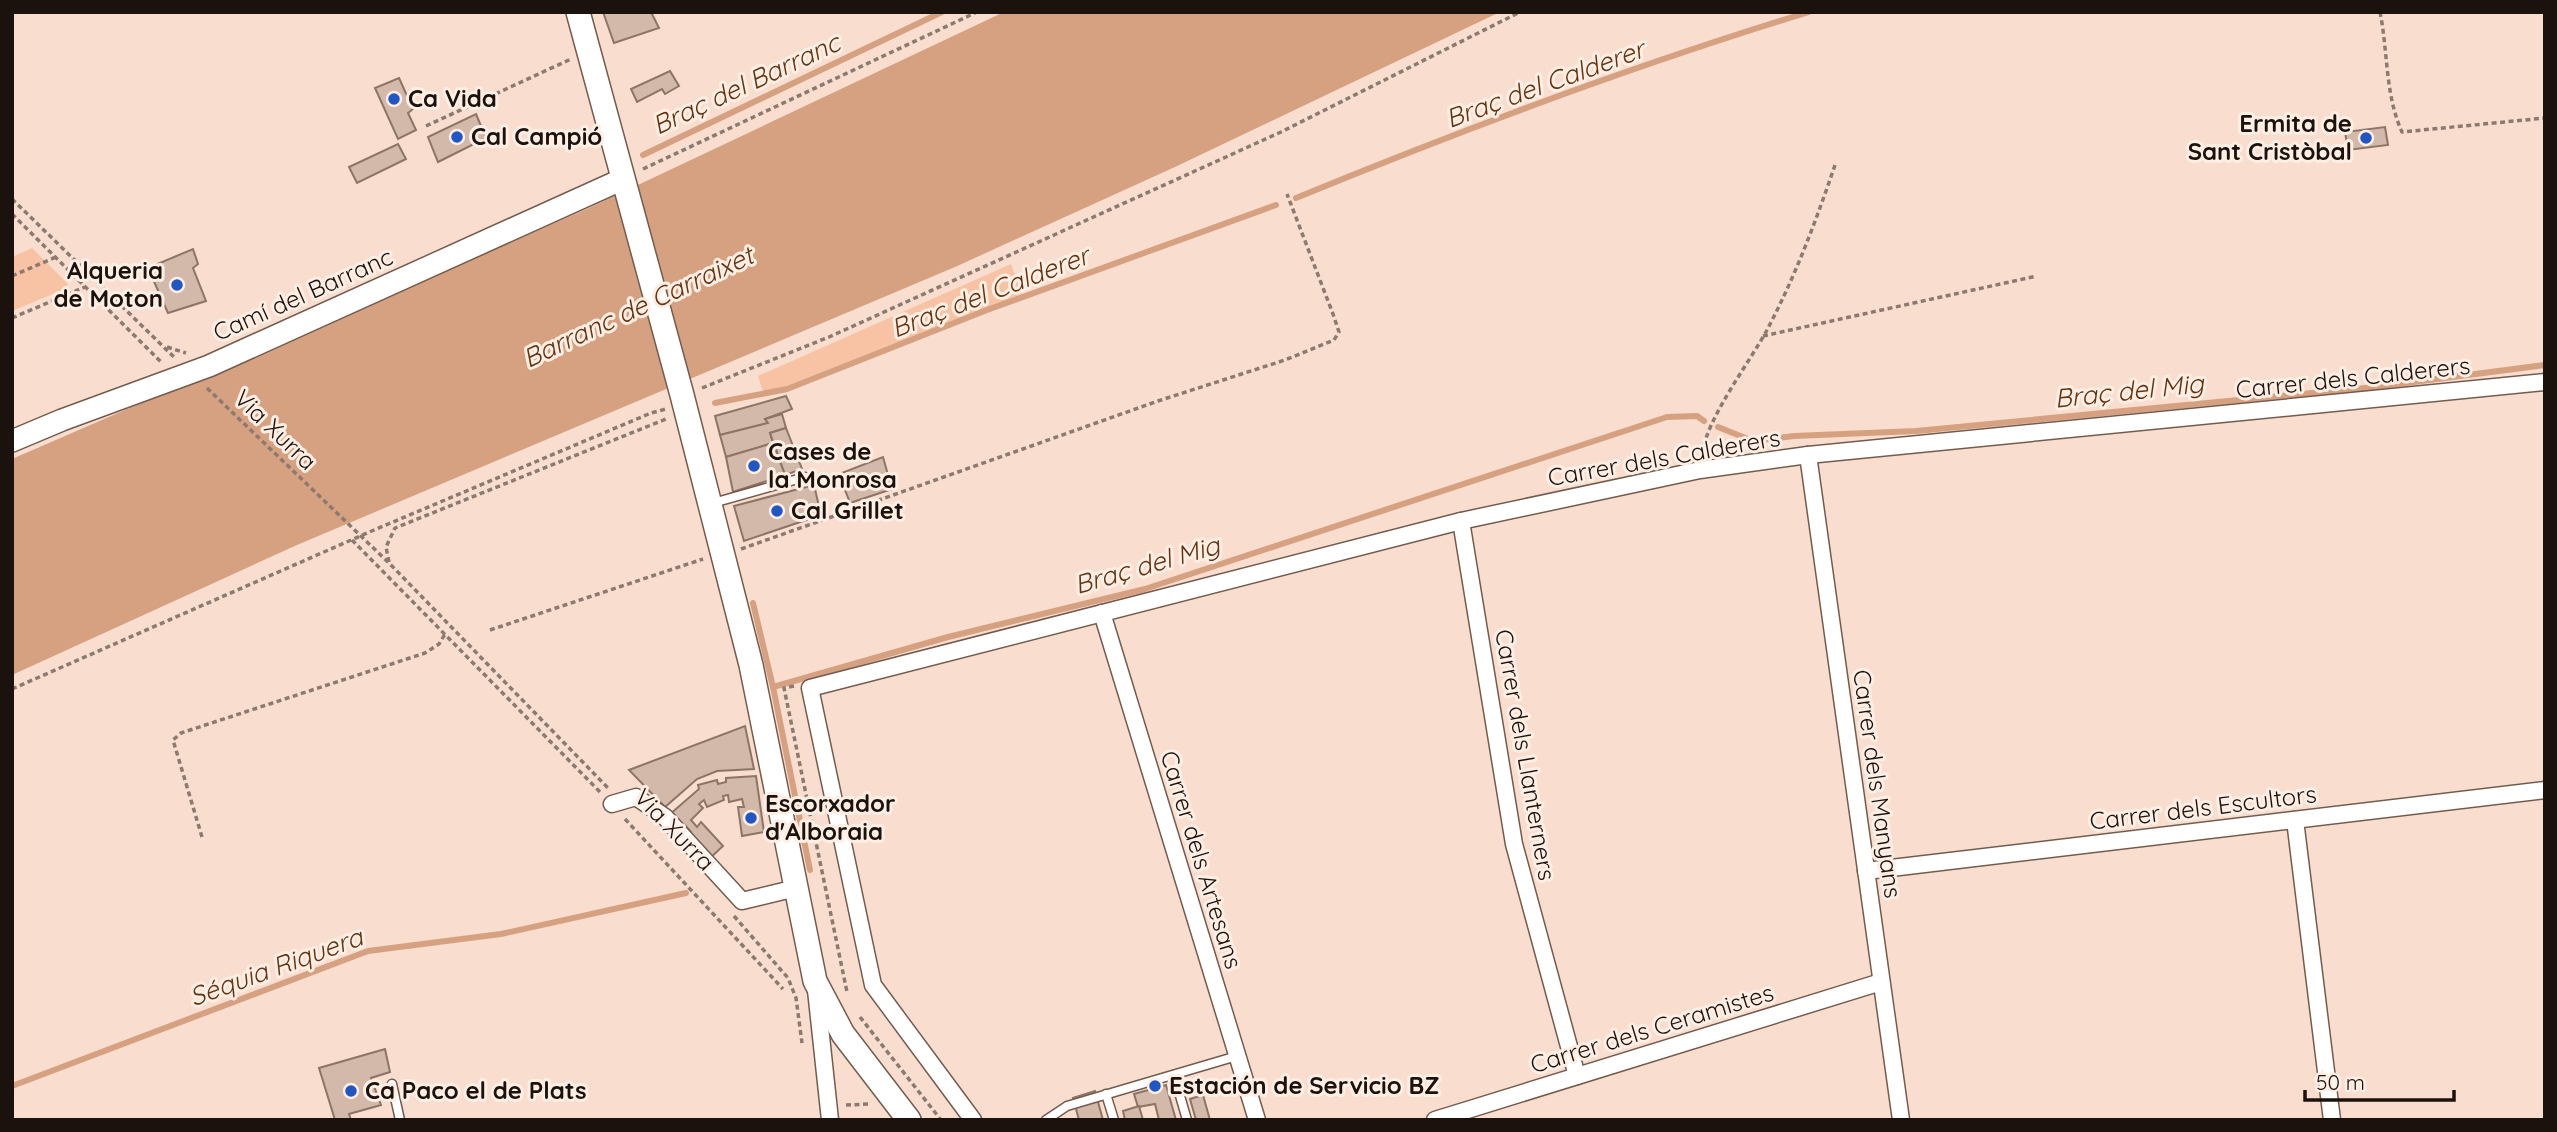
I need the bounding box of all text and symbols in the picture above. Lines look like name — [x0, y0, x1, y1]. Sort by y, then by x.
water label: Braç del Barranc — [647, 25, 847, 141]
water label: Braç del Calderer — [1441, 31, 1652, 135]
place label: Ca Vida — [408, 83, 497, 113]
marker: Ca Vida — [386, 91, 402, 107]
place label: Ermita de Sant Cristòbal — [2188, 108, 2352, 166]
place label: Cal Campió — [471, 121, 602, 151]
marker: Cal Campió — [449, 129, 465, 145]
marker: Ermita de Sant Cristòbal — [2358, 130, 2374, 146]
water label: Barranc de Carraixet — [517, 237, 761, 375]
water label: Braç del Calderer — [886, 238, 1096, 344]
street label: Camí del Barranc — [208, 241, 397, 347]
place label: Alqueria de Moton — [53, 255, 163, 313]
marker: Alqueria de Moton — [169, 277, 185, 293]
street label: Carrer dels Calderers — [2234, 350, 2471, 404]
water label: Braç del Mig — [2053, 366, 2207, 415]
street label: Via Xurra — [228, 383, 323, 476]
street label: Carrer dels Calderers — [1545, 422, 1782, 492]
place label: Cases de la Monrosa — [768, 436, 897, 494]
marker: Cases de la Monrosa — [746, 458, 762, 474]
place label: Cal Grillet — [791, 495, 904, 525]
marker: Cal Grillet — [769, 503, 785, 519]
water label: Braç del Mig — [1070, 528, 1225, 601]
street label: Carrer dels Llanterners — [1489, 627, 1563, 883]
street label: Carrer dels Manyans — [1847, 668, 1909, 900]
street label: Carrer dels Artesans — [1155, 747, 1249, 972]
street label: Carrer dels Escultors — [2088, 778, 2318, 836]
street label: Via Xurra — [628, 782, 721, 877]
place label: Escorxador d'Alboraia — [765, 788, 895, 846]
marker: Escorxador d'Alboraia — [743, 810, 759, 826]
water label: Séquia Riquera — [185, 919, 368, 1013]
street label: Carrer dels Ceramistes — [1526, 977, 1777, 1079]
scale bar — [2305, 1058, 2454, 1102]
text: 50 m — [2316, 1069, 2365, 1095]
place label: Estación de Servicio BZ — [1169, 1070, 1440, 1100]
place label: Ca Paco el de Plats — [365, 1075, 587, 1105]
marker: Estación de Servicio BZ — [1147, 1078, 1163, 1094]
marker: Ca Paco el de Plats — [343, 1083, 359, 1099]

